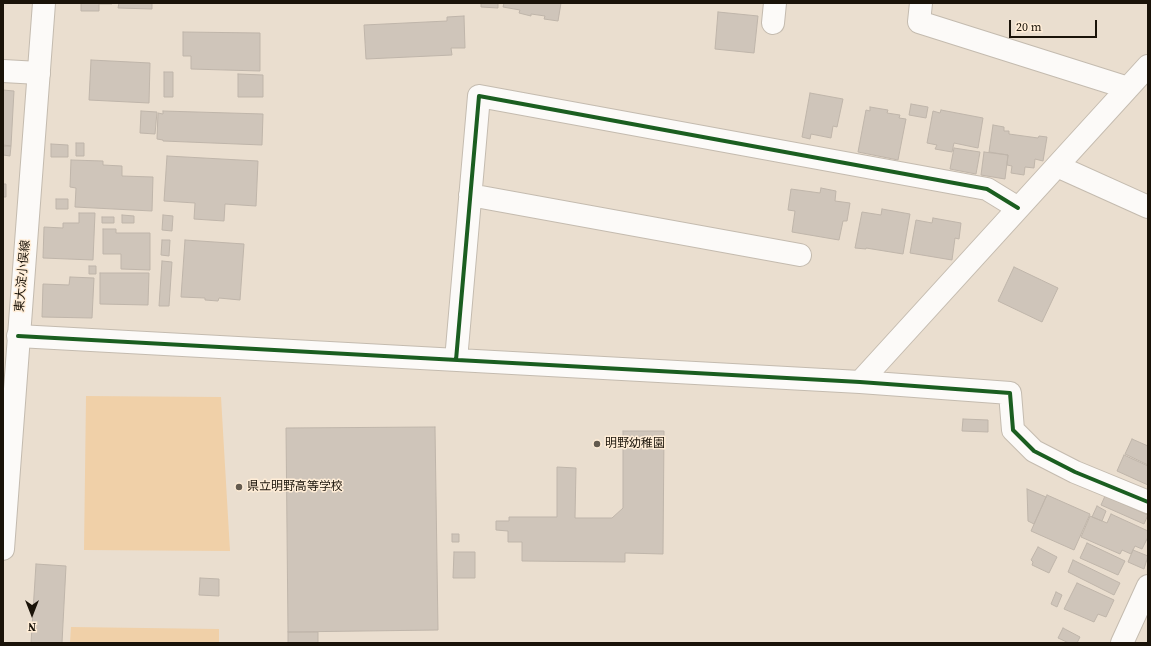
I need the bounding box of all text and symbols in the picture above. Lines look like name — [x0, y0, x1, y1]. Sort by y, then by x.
scale bar — [1011, 12, 1099, 38]
text: 20 m — [1016, 19, 1042, 35]
street label: 東大淀小俣線 — [13, 240, 33, 312]
place label: 明野幼稚園 — [605, 437, 665, 451]
marker: 明野幼稚園 — [592, 439, 602, 449]
place label: 県立明野高等学校 — [247, 480, 343, 494]
marker: 県立明野高等学校 — [234, 482, 244, 492]
north arrow — [12, 594, 52, 634]
text: N — [28, 619, 36, 634]

